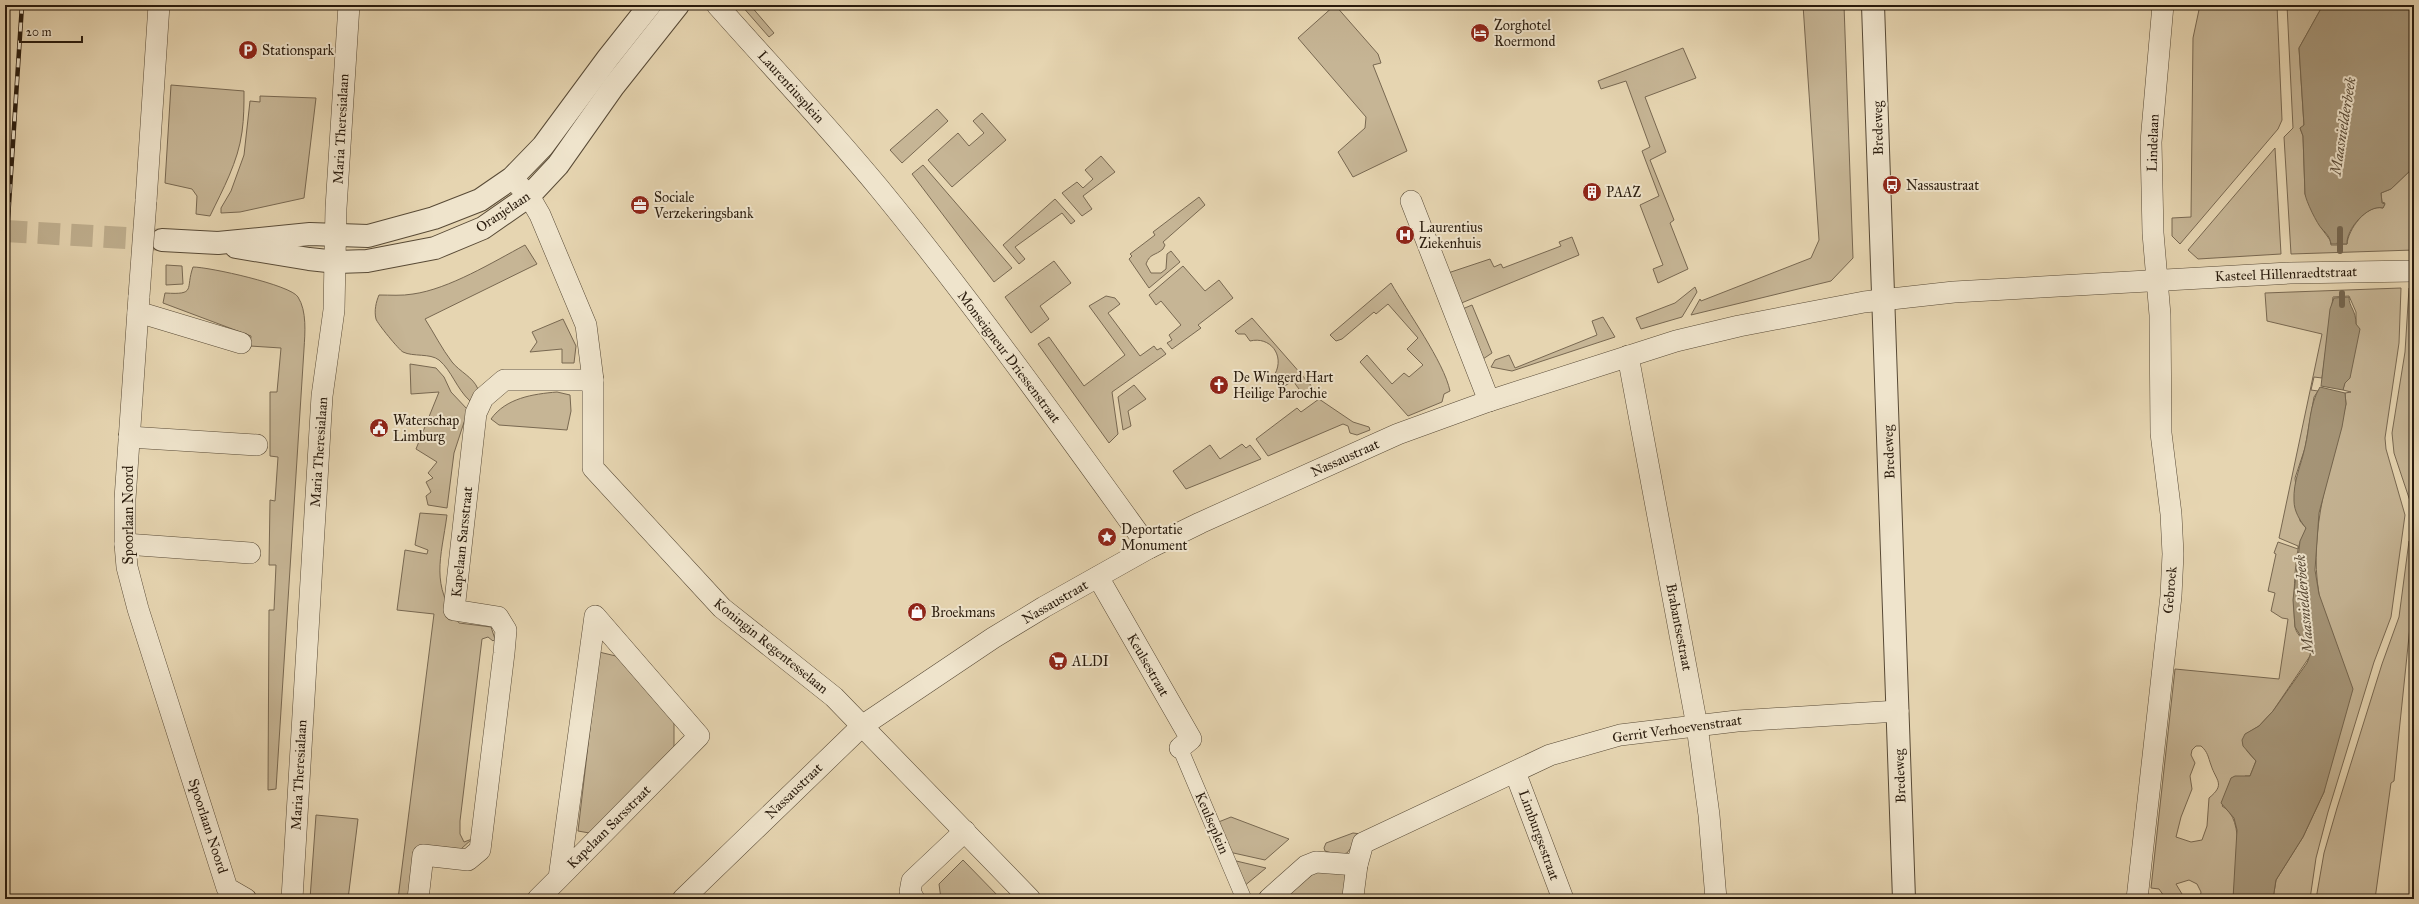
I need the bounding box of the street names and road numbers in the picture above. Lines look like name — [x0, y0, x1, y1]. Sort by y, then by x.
street label: Laurentiusplein — [754, 47, 828, 127]
street label: Maria Theresialaan — [330, 73, 352, 185]
street label: Bredeweg — [1869, 100, 1887, 155]
street label: Lindelaan — [2143, 113, 2163, 172]
street label: Oranjelaan — [473, 187, 534, 236]
street label: Kasteel Hillenraedtstraat — [2215, 263, 2357, 285]
street label: Monseigneur Driessenstraat — [954, 288, 1064, 426]
street label: Maria Theresialaan — [307, 396, 331, 508]
street label: Bredeweg — [1880, 424, 1898, 480]
street label: Nassaustraat — [1308, 435, 1382, 481]
street label: Spoorlaan Noord — [120, 466, 137, 564]
street label: Kapelaan Sarsstraat — [448, 486, 476, 598]
street label: Gebroek — [2159, 565, 2181, 614]
street label: Nassaustraat — [1019, 576, 1091, 628]
street label: Brabantsestraat — [1662, 582, 1696, 672]
street label: Koningin Regentesselaan — [710, 595, 832, 698]
street label: Keulsestraat — [1123, 630, 1173, 700]
street label: Gerrit Verhoevenstraat — [1611, 711, 1743, 747]
street label: Maria Theresialaan — [288, 719, 310, 831]
street label: Bredeweg — [1891, 748, 1909, 804]
street label: Nassaustraat — [762, 759, 826, 823]
street label: Spoorlaan Noord — [185, 776, 231, 876]
street label: Kapelaan Sarsstraat — [564, 782, 654, 872]
street label: Limburgsestraat — [1515, 788, 1563, 883]
street label: Keulseplein — [1191, 789, 1233, 857]

